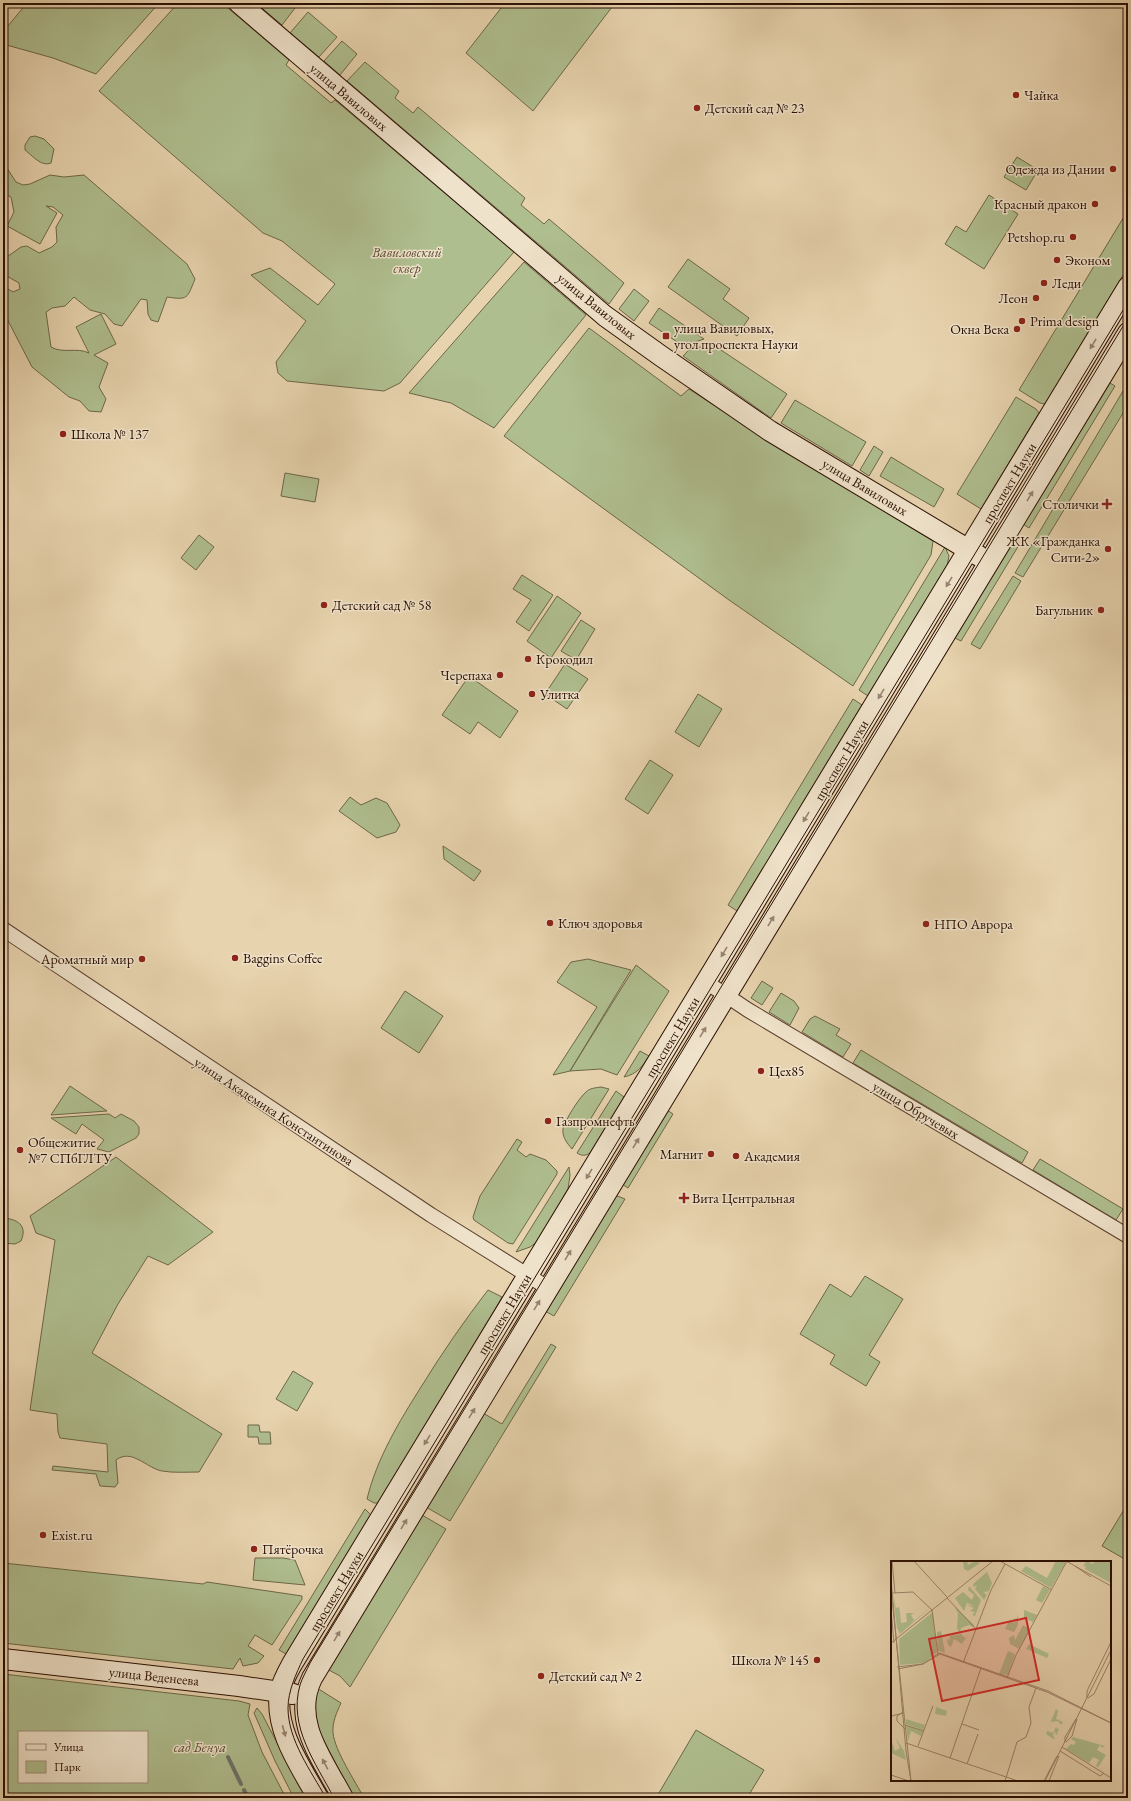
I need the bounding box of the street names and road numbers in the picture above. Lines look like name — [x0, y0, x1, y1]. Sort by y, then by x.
street label: улица Вавиловых — [306, 59, 392, 135]
street label: улица Вавиловых — [554, 269, 640, 343]
street label: проспект Науки — [978, 439, 1041, 527]
street label: улица Вавиловых — [819, 454, 911, 520]
street label: проспект Науки — [810, 716, 873, 804]
street label: проспект Науки — [641, 993, 704, 1081]
street label: улица Академика Константинова — [191, 1053, 357, 1170]
street label: улица Обручевых — [869, 1077, 963, 1143]
street label: проспект Науки — [473, 1270, 536, 1358]
street label: проспект Науки — [305, 1547, 368, 1635]
street label: улица Веденеева — [108, 1662, 200, 1690]

